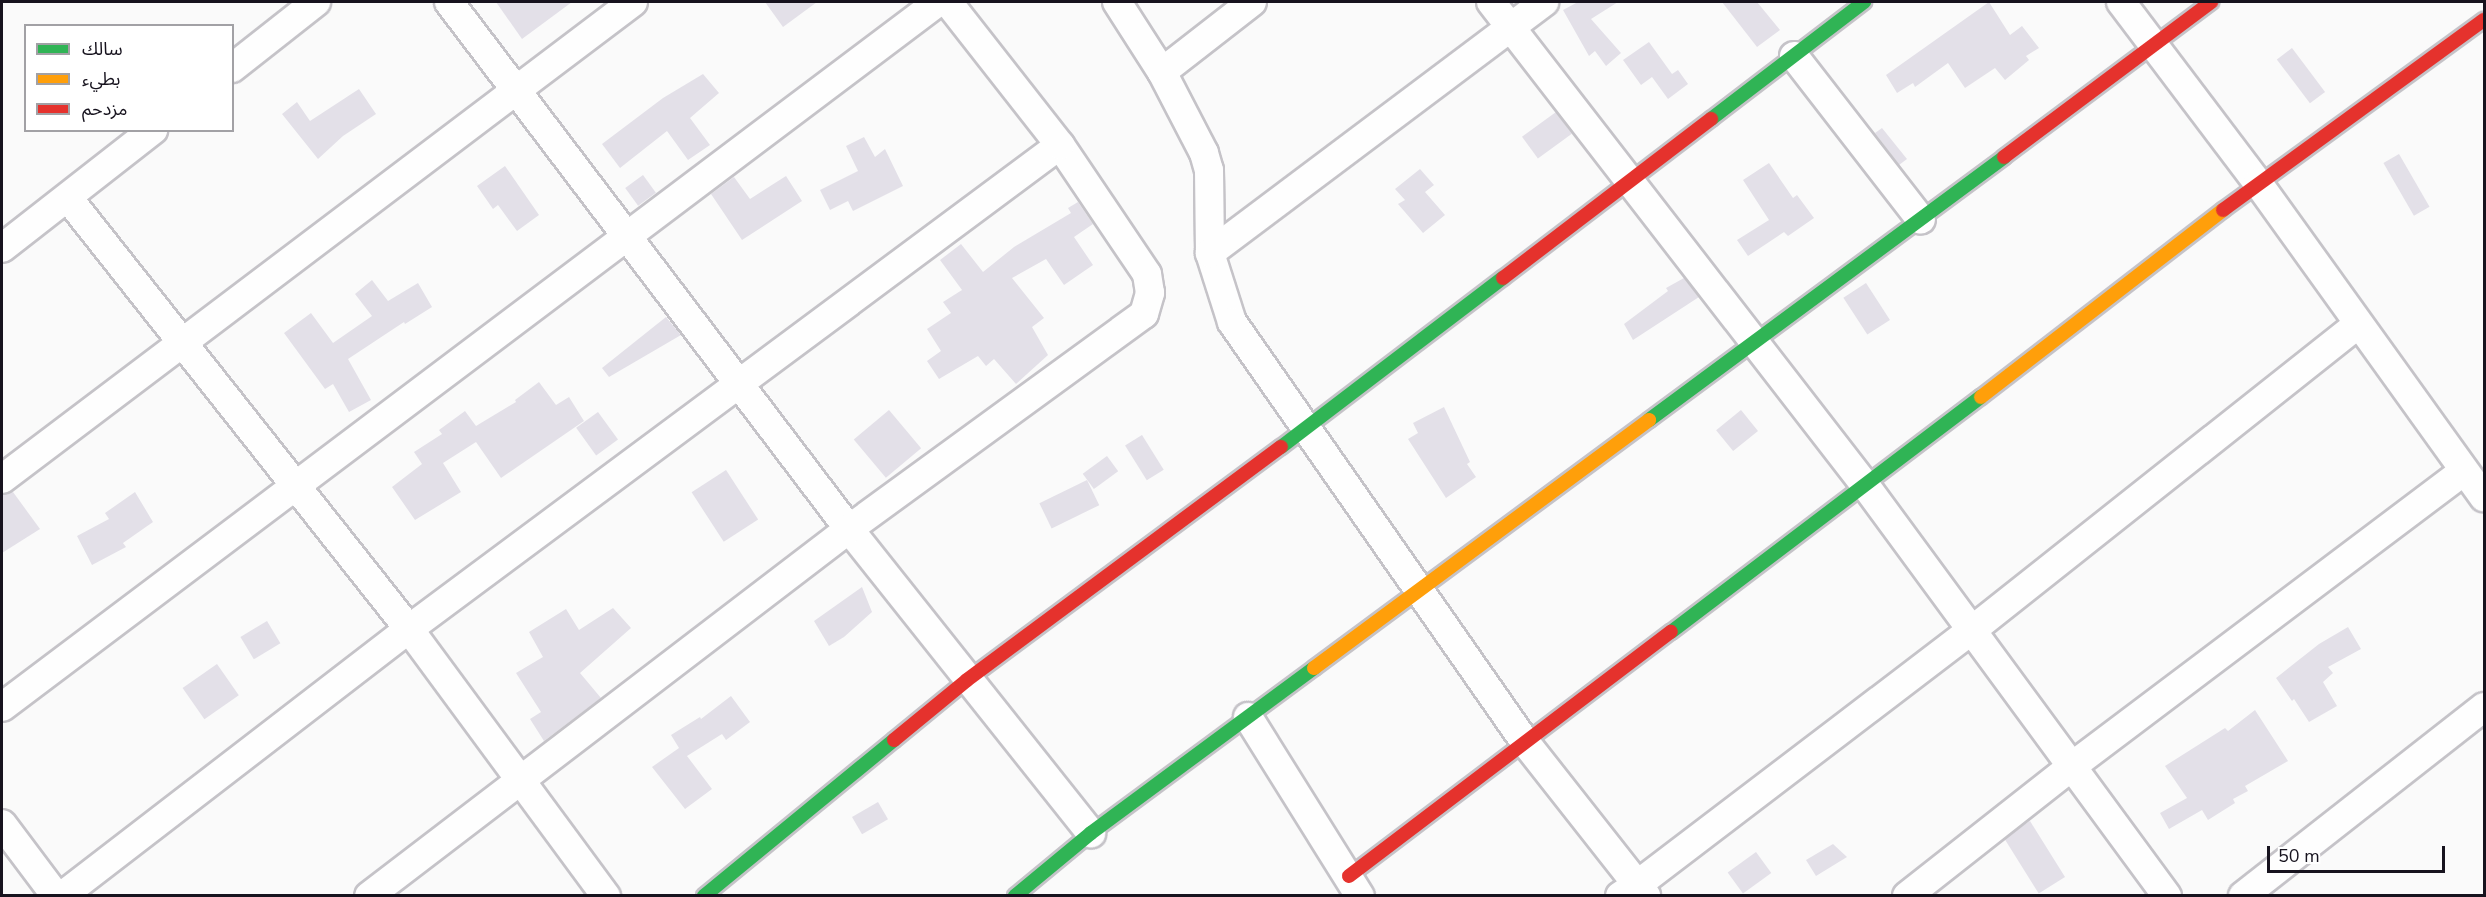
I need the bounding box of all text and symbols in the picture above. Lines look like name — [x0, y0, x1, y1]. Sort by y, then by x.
legend — [24, 24, 234, 132]
text: سالك — [82, 37, 123, 61]
text: بطيء — [82, 67, 120, 91]
text: مزدحم — [82, 97, 127, 121]
scale bar — [2270, 834, 2448, 872]
text: 50 m — [2278, 844, 2320, 868]

